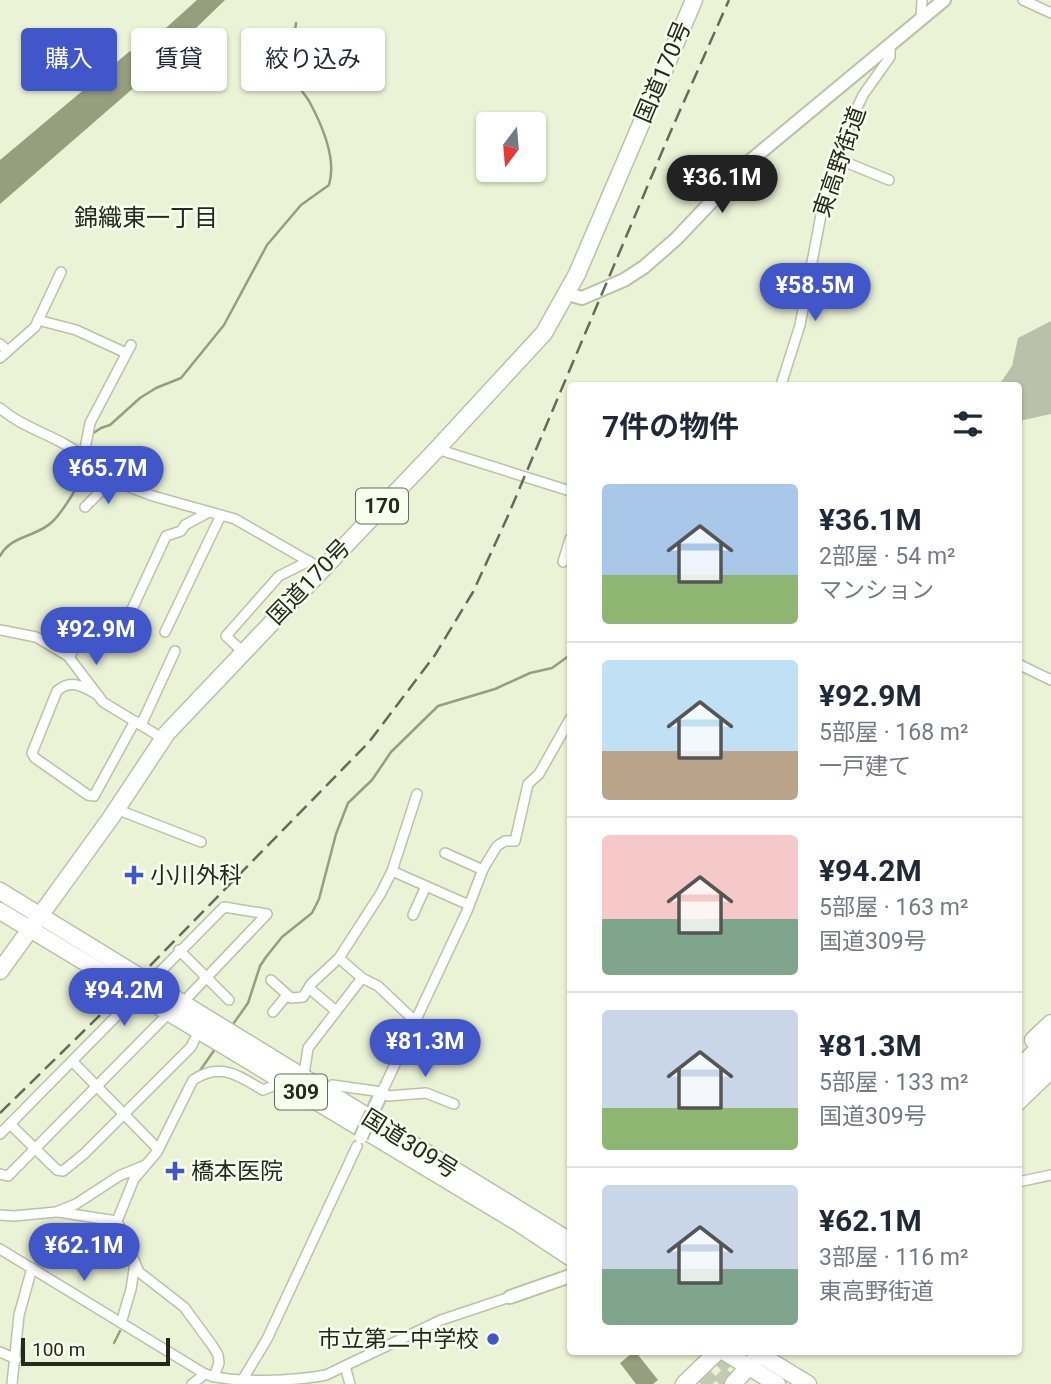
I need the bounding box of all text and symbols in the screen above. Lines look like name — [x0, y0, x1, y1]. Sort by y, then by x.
street label: 国道170号 — [630, 17, 696, 127]
chip: 購入 — [21, 28, 117, 91]
chip: 賃貸 — [131, 28, 227, 91]
chip: 絞り込み — [241, 28, 385, 91]
street label: 東高野街道 — [809, 103, 871, 221]
north arrow — [476, 112, 546, 182]
map controls — [476, 112, 546, 182]
pin: ¥36.1M — [665, 156, 779, 215]
text: ¥36.1M — [683, 164, 761, 191]
district label: 錦織東一丁目 — [74, 204, 218, 232]
pin: ¥58.5M — [758, 264, 872, 323]
text: ¥58.5M — [776, 272, 854, 299]
icon: filters — [949, 405, 987, 443]
text: 7件の物件 — [602, 409, 739, 444]
pin: ¥65.7M — [51, 447, 165, 506]
text: ¥65.7M — [69, 455, 147, 482]
road number: 170 — [356, 489, 408, 524]
text: ¥36.1M — [819, 502, 922, 537]
icon: home — [658, 512, 742, 596]
street label: 国道170号 — [262, 534, 356, 630]
text: 2部屋 · 54 m² — [819, 543, 956, 570]
text: マンション — [819, 577, 934, 604]
pin: ¥92.9M — [39, 608, 153, 667]
text: ¥92.9M — [57, 616, 135, 643]
text: ¥92.9M — [819, 678, 922, 713]
icon: home — [658, 688, 742, 772]
text: 5部屋 · 168 m² — [819, 719, 968, 746]
text: 一戸建て — [819, 753, 911, 780]
text: ¥94.2M — [819, 853, 922, 888]
place label: 小川外科 — [150, 862, 242, 889]
icon: home — [658, 863, 742, 947]
marker: 小川外科 — [124, 865, 144, 885]
text: 5部屋 · 163 m² — [819, 894, 968, 921]
text: 国道309号 — [819, 928, 927, 955]
pin: ¥94.2M — [67, 968, 181, 1028]
text: ¥94.2M — [85, 977, 163, 1004]
pin: ¥81.3M — [368, 1020, 482, 1079]
text: ¥81.3M — [386, 1028, 464, 1055]
text: ¥81.3M — [819, 1028, 922, 1063]
icon: home — [658, 1038, 742, 1122]
text: 5部屋 · 133 m² — [819, 1069, 968, 1096]
road number: 309 — [275, 1074, 327, 1110]
text: 国道309号 — [819, 1103, 927, 1130]
street label: 国道309号 — [357, 1104, 463, 1184]
place label: 橋本医院 — [191, 1158, 283, 1185]
marker: 橋本医院 — [165, 1161, 185, 1181]
text: ¥62.1M — [819, 1203, 922, 1238]
icon: home — [658, 1213, 742, 1297]
pin: ¥62.1M — [27, 1224, 141, 1283]
text: ¥62.1M — [45, 1232, 123, 1259]
text: 3部屋 · 116 m² — [819, 1244, 968, 1271]
text: 東高野街道 — [819, 1278, 934, 1305]
place label: 市立第二中学校 — [318, 1326, 479, 1353]
marker: 市立第二中学校 — [485, 1331, 501, 1347]
scale bar — [21, 1335, 170, 1367]
text: 100 m — [32, 1338, 85, 1361]

